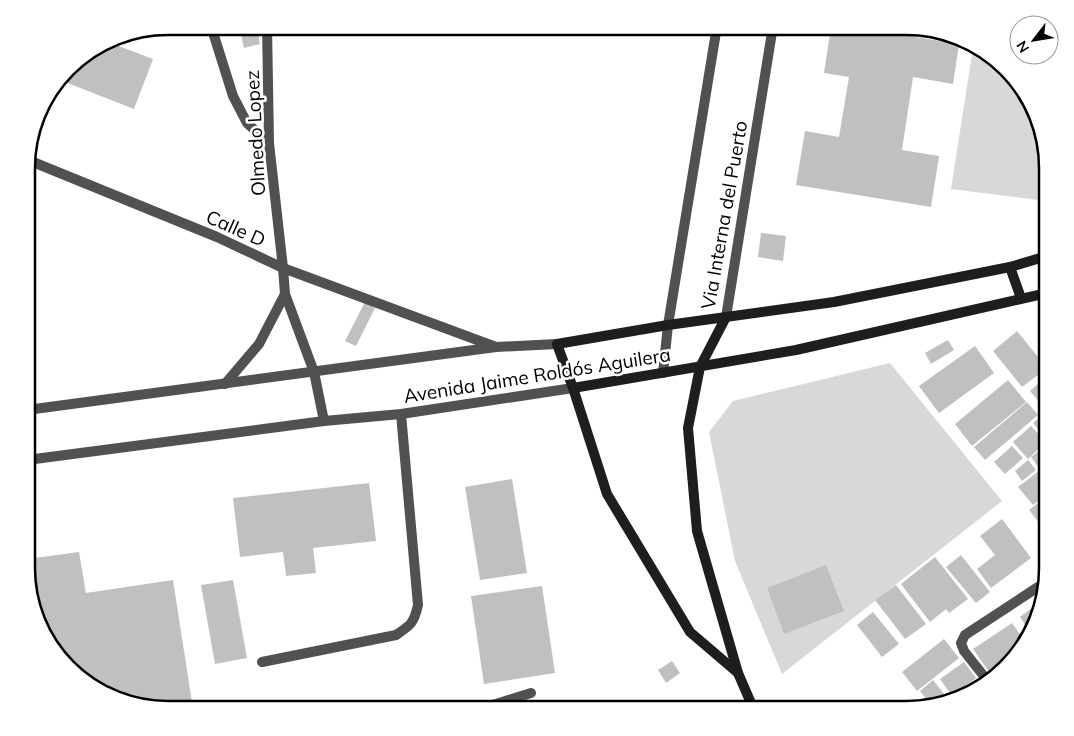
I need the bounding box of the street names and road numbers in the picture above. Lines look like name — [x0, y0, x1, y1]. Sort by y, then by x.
street label: Olmedo Lopez — [240, 69, 270, 197]
street label: Via Interna del Puerto — [696, 119, 752, 311]
street label: Calle D — [203, 204, 269, 252]
street label: Avenida Jaime Roldós Aguilera — [402, 342, 672, 408]

